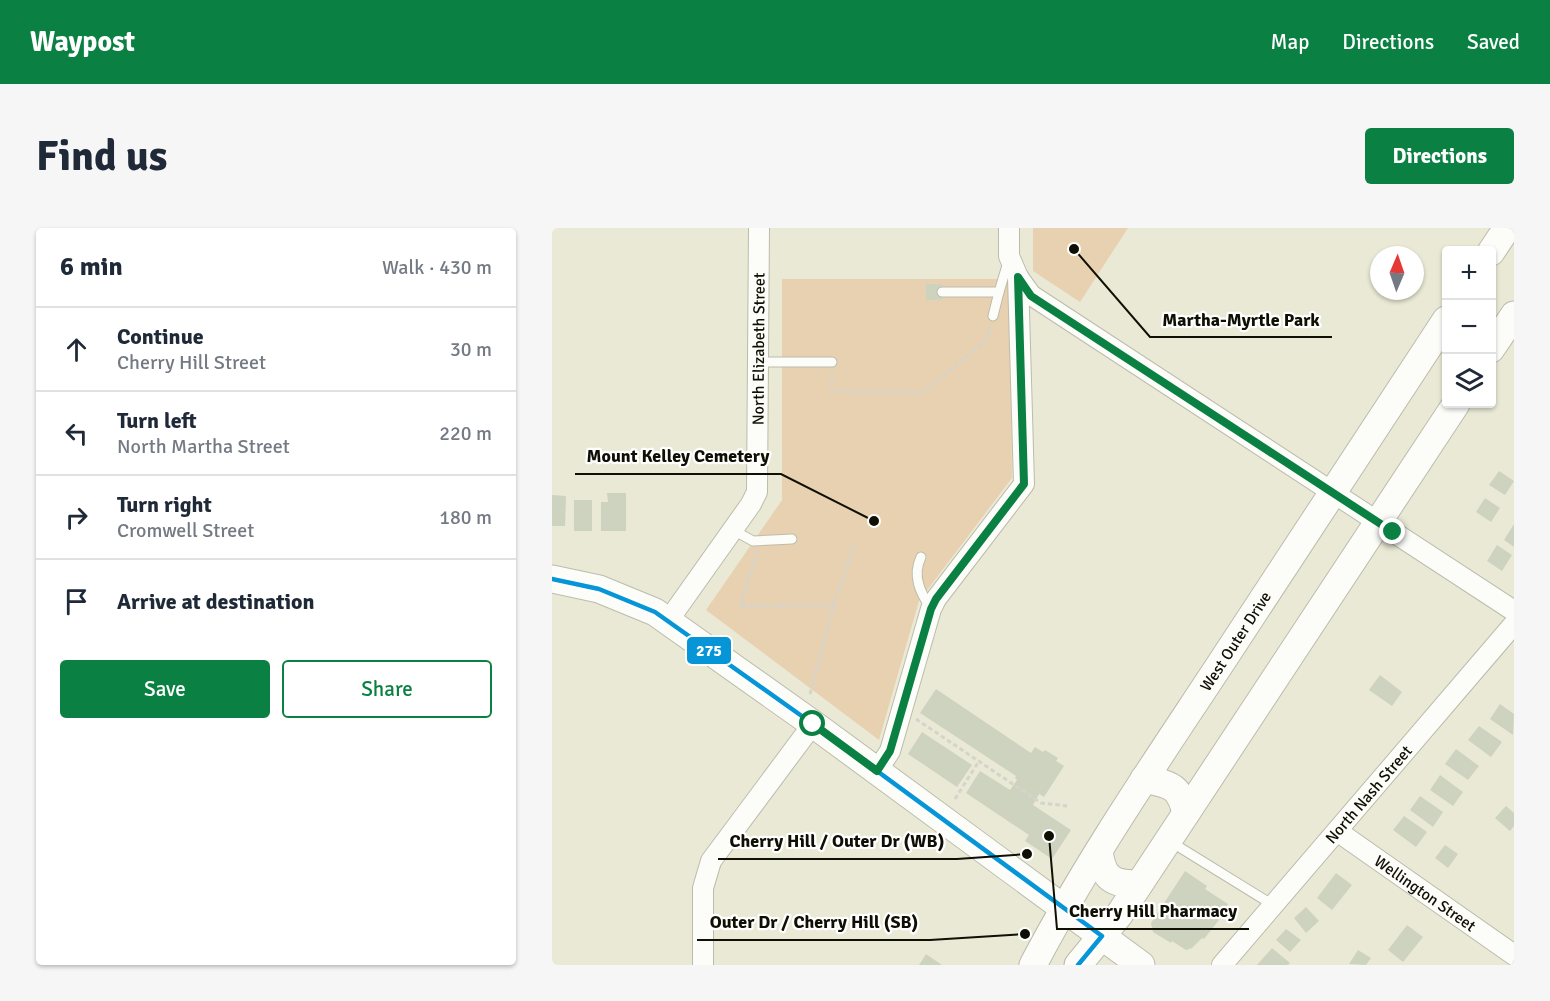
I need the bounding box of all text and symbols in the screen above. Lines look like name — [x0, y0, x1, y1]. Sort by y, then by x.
text: Waypost — [30, 25, 135, 59]
text: Map — [1271, 29, 1309, 55]
text: Directions — [1342, 29, 1434, 55]
text: Saved — [1467, 29, 1520, 55]
button: Directions — [1365, 128, 1514, 184]
text: Find us — [36, 131, 167, 182]
north arrow — [1370, 246, 1424, 300]
map controls — [1442, 246, 1496, 408]
button: + — [1442, 246, 1496, 300]
text: 6 min — [60, 251, 123, 283]
text: Walk · 430 m — [382, 255, 492, 280]
street label: North Elizabeth Street — [749, 272, 770, 425]
button: − — [1442, 300, 1496, 354]
callout: Martha-Myrtle Park — [1150, 301, 1332, 337]
text: Martha-Myrtle Park — [1162, 309, 1320, 331]
text: Continue — [117, 323, 204, 350]
icon: ahead — [60, 333, 93, 366]
text: 30 m — [450, 337, 492, 362]
text: Cherry Hill Street — [117, 350, 266, 375]
button: layers — [1442, 354, 1496, 408]
text: Turn left — [117, 407, 197, 434]
icon: left — [60, 417, 93, 450]
text: 220 m — [439, 421, 492, 446]
text: North Martha Street — [117, 434, 290, 459]
callout: Mount Kelley Cemetery — [575, 438, 781, 474]
text: Mount Kelley Cemetery — [587, 445, 769, 467]
text: Turn right — [117, 491, 212, 518]
icon: right — [60, 501, 93, 534]
text: 180 m — [439, 505, 492, 530]
text: Cromwell Street — [117, 518, 254, 543]
route end — [1379, 518, 1405, 544]
icon: arrive — [60, 585, 93, 618]
text: Arrive at destination — [117, 588, 314, 615]
street label: West Outer Drive — [1196, 588, 1276, 695]
line badge: 275 — [686, 636, 732, 665]
text: 275 — [696, 641, 722, 661]
button: Save — [60, 660, 270, 718]
button: Share — [282, 660, 492, 718]
route start — [799, 710, 825, 736]
street label: North Nash Street — [1321, 741, 1417, 848]
callout: Cherry Hill / Outer Dr (WB) — [718, 823, 957, 859]
text: Cherry Hill / Outer Dr (WB) — [730, 830, 944, 852]
street label: Wellington Street — [1370, 851, 1480, 936]
callout: Cherry Hill Pharmacy — [1057, 893, 1249, 929]
text: Cherry Hill Pharmacy — [1069, 900, 1237, 922]
callout: Outer Dr / Cherry Hill (SB) — [697, 904, 930, 940]
text: Outer Dr / Cherry Hill (SB) — [710, 911, 918, 933]

